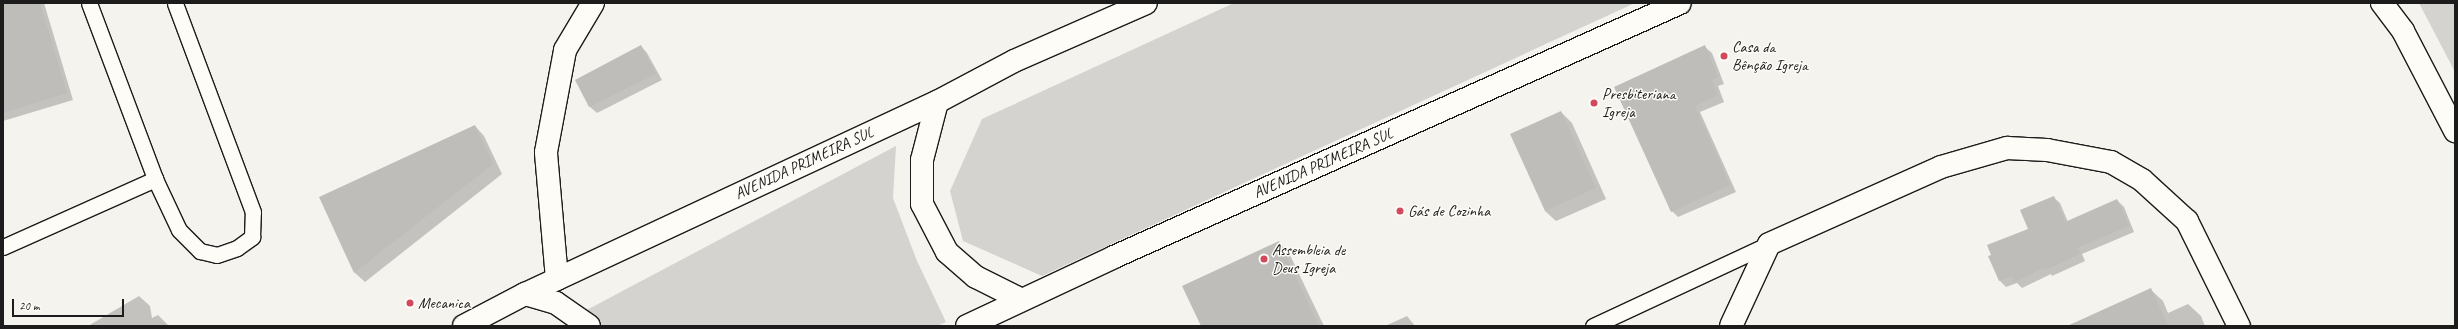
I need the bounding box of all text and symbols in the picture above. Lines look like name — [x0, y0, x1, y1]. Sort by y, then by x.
place label: Casa da Bênção Igreja — [1732, 37, 1807, 75]
marker: Casa da Bênção Igreja — [1719, 51, 1729, 61]
place label: Presbiteriana Igreja — [1602, 84, 1675, 122]
marker: Presbiteriana Igreja — [1589, 98, 1599, 108]
street label: AVENIDA PRIMEIRA SUL — [732, 123, 876, 203]
street label: AVENIDA PRIMEIRA SUL — [1250, 124, 1396, 202]
place label: Gás de Cozinha — [1408, 201, 1490, 221]
marker: Gás de Cozinha — [1395, 206, 1405, 216]
place label: Assembleia de Deus Igreja — [1272, 240, 1345, 278]
marker: Assembleia de Deus Igreja — [1259, 254, 1269, 264]
scale bar — [14, 291, 126, 317]
place label: Mecanica — [418, 293, 470, 313]
text: 20 m — [19, 298, 39, 314]
marker: Mecanica — [405, 298, 415, 308]

